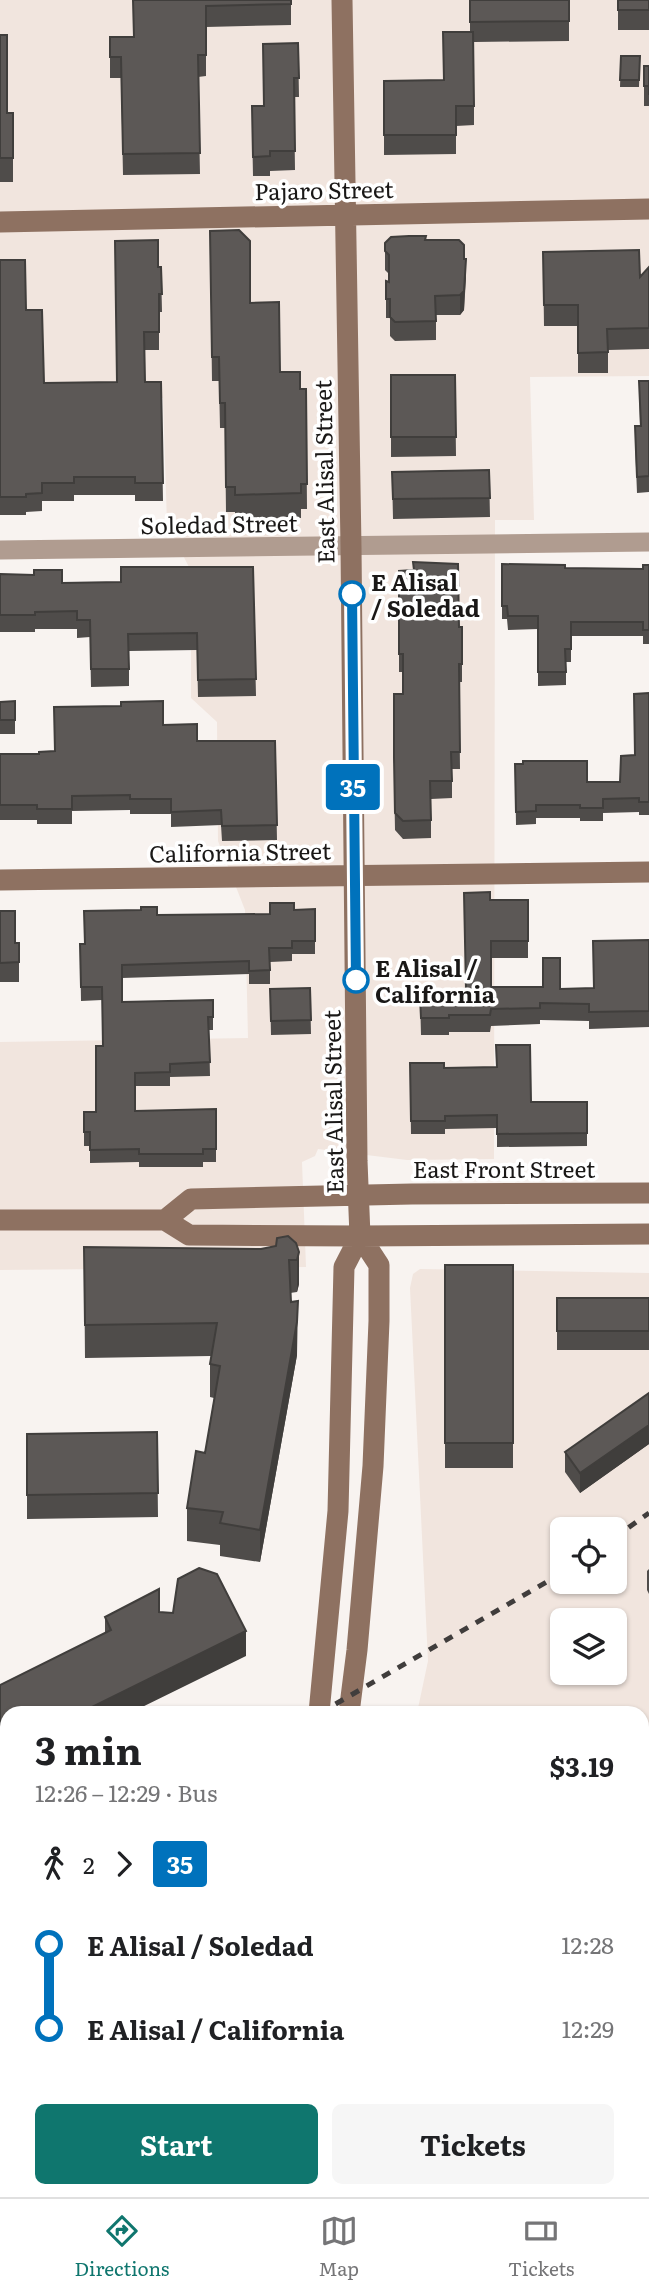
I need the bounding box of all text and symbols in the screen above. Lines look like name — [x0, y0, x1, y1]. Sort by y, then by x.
street label: Pajaro Street — [254, 171, 395, 207]
street label: East Alisal Street — [304, 379, 342, 564]
street label: Soledad Street — [140, 505, 299, 541]
place label: E Alisal / Soledad — [371, 564, 480, 624]
marker: E Alisal / Soledad — [339, 581, 365, 607]
line badge: 35 — [322, 764, 384, 810]
text: 35 — [340, 769, 366, 804]
street label: California Street — [149, 832, 332, 870]
place label: E Alisal / California — [375, 950, 496, 1010]
marker: E Alisal / California — [343, 967, 369, 993]
street label: East Alisal Street — [313, 1009, 351, 1194]
street label: East Front Street — [413, 1151, 596, 1185]
map controls — [550, 1517, 627, 1685]
button: locate — [550, 1517, 627, 1594]
button: layers — [550, 1608, 627, 1685]
text: 3 min — [35, 1720, 142, 1777]
text: $3.19 — [550, 1746, 614, 1785]
text: 12:26 – 12:29 · Bus — [35, 1775, 217, 1809]
icon: walk — [35, 1845, 73, 1883]
icon: forward — [105, 1845, 143, 1883]
text: 35 — [167, 1846, 193, 1881]
text: 2 — [83, 1847, 95, 1881]
text: E Alisal / Soledad — [87, 1925, 314, 1964]
text: 12:28 — [561, 1927, 614, 1961]
text: E Alisal / California — [87, 2009, 344, 2048]
text: 12:29 — [562, 2011, 614, 2045]
button: Start — [35, 2104, 318, 2184]
button: Tickets — [332, 2104, 614, 2184]
tab: Directions — [75, 2212, 169, 2282]
tab: Map — [319, 2212, 359, 2282]
tab: Tickets — [508, 2212, 574, 2282]

